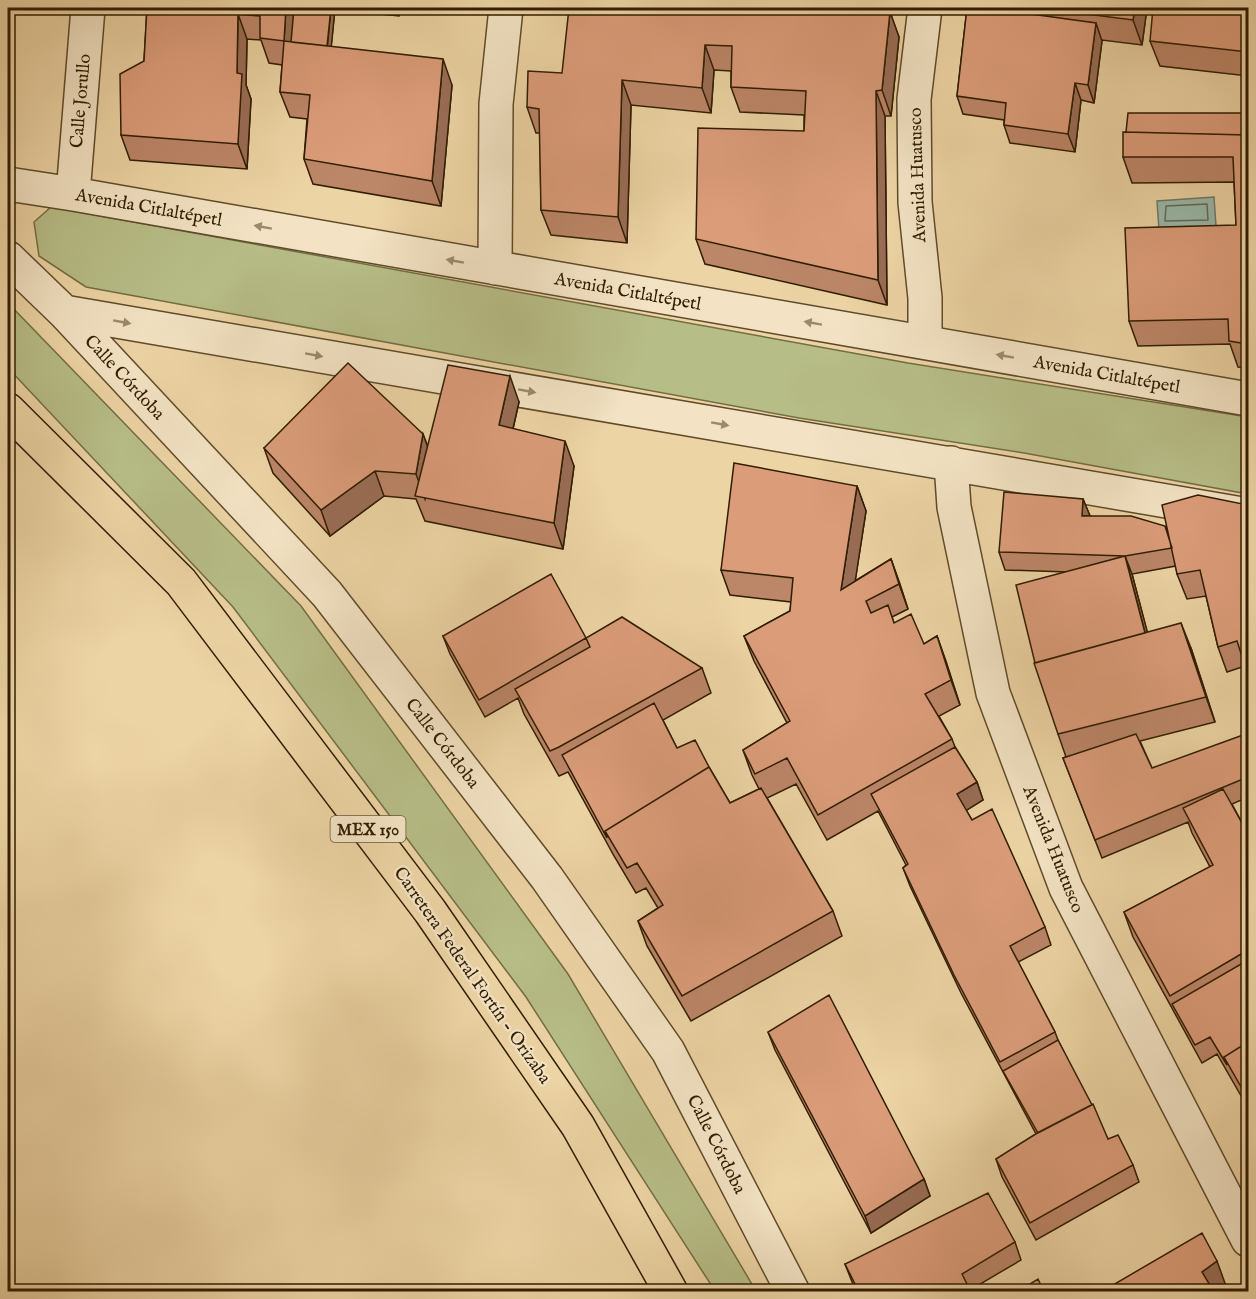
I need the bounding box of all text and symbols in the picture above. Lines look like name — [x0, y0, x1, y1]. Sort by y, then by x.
street label: Calle Jorullo — [66, 53, 97, 149]
street label: Avenida Huatusco — [905, 107, 932, 244]
street label: Avenida Citlaltépetl — [73, 184, 224, 233]
one-way arrow — [253, 222, 272, 231]
one-way arrow — [445, 256, 464, 265]
street label: Avenida Citlaltépetl — [552, 268, 703, 317]
one-way arrow — [113, 318, 132, 327]
one-way arrow — [803, 318, 822, 327]
street label: Calle Córdoba — [79, 331, 169, 426]
one-way arrow — [305, 351, 324, 360]
one-way arrow — [995, 351, 1014, 360]
street label: Avenida Citlaltépetl — [1031, 351, 1182, 400]
one-way arrow — [518, 387, 537, 396]
one-way arrow — [710, 419, 729, 428]
street label: Calle Córdoba — [399, 694, 484, 794]
street label: Avenida Huatusco — [1016, 782, 1089, 917]
road number: MEX 150 — [330, 816, 406, 842]
street label: Carretera Federal Fortín - Orizaba — [388, 863, 556, 1089]
street label: Calle Córdoba — [681, 1091, 751, 1198]

